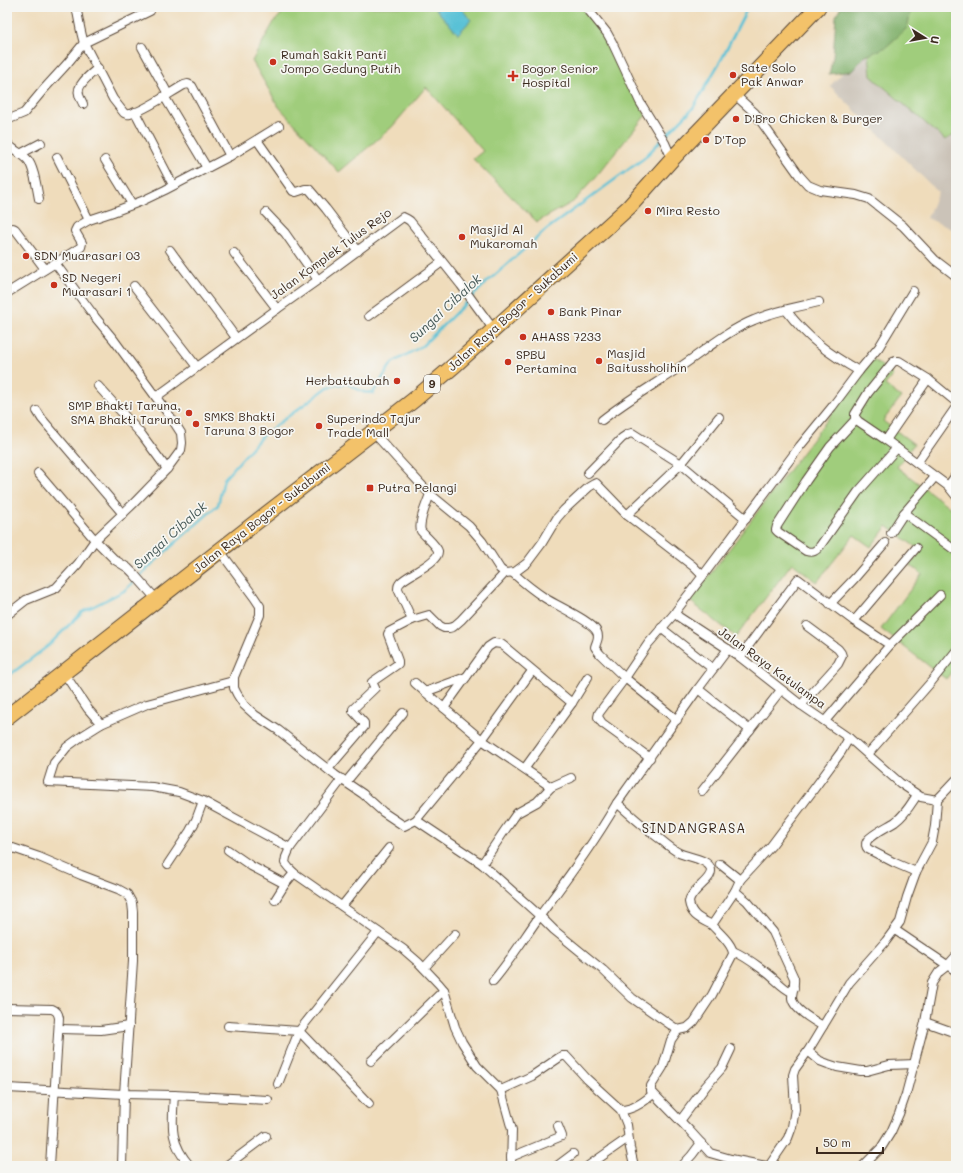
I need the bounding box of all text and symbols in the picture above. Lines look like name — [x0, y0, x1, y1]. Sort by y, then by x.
north arrow — [905, 18, 945, 58]
text: U — [927, 35, 943, 45]
place label: Rumah Sakit Panti Jompo Gedung Putih — [281, 46, 400, 76]
marker: Rumah Sakit Panti Jompo Gedung Putih — [268, 57, 278, 67]
place label: Sate Solo Pak Anwar — [741, 59, 804, 89]
place label: Bogor Senior Hospital — [522, 60, 598, 90]
marker: Bogor Senior Hospital — [507, 70, 519, 82]
marker: Sate Solo Pak Anwar — [728, 70, 738, 80]
place label: D'Bro Chicken & Burger — [744, 110, 883, 126]
marker: D'Bro Chicken & Burger — [731, 114, 741, 124]
place label: D'Top — [714, 131, 746, 147]
marker: D'Top — [701, 135, 711, 145]
place label: Mira Resto — [656, 202, 720, 218]
street label: Jalan Komplek Tulus Rejo — [267, 204, 394, 303]
marker: Mira Resto — [643, 206, 653, 216]
place label: Masjid Al Mukaromah — [470, 221, 537, 251]
marker: Masjid Al Mukaromah — [457, 232, 467, 242]
place label: SDN Muarasari 03 — [34, 247, 140, 263]
street label: Jalan Raya Bogor - Sukabumi — [444, 248, 581, 374]
marker: SDN Muarasari 03 — [21, 251, 31, 261]
place label: SD Negeri Muarasari 1 — [62, 269, 131, 299]
water label: Sungai Cibalok — [405, 269, 485, 346]
marker: SD Negeri Muarasari 1 — [49, 280, 59, 290]
place label: Bank Pinar — [559, 303, 622, 319]
marker: Bank Pinar — [546, 307, 556, 317]
place label: AHASS 7233 — [531, 328, 601, 344]
marker: AHASS 7233 — [518, 332, 528, 342]
place label: Masjid Baitussholihin — [607, 345, 687, 375]
place label: SPBU Pertamina — [516, 346, 577, 376]
marker: Masjid Baitussholihin — [594, 356, 604, 366]
marker: SPBU Pertamina — [503, 357, 513, 367]
place label: Herbattaubah — [305, 372, 389, 388]
road number: 9 — [424, 375, 440, 393]
marker: Herbattaubah — [392, 376, 402, 386]
place label: SMP Bhakti Taruna, SMA Bhakti Taruna — [68, 397, 181, 427]
marker: SMP Bhakti Taruna, SMA Bhakti Taruna — [184, 408, 194, 418]
place label: SMKS Bhakti Taruna 3 Bogor — [204, 408, 294, 438]
place label: Superindo Tajur Trade Mall — [327, 410, 421, 440]
marker: SMKS Bhakti Taruna 3 Bogor — [191, 419, 201, 429]
marker: Superindo Tajur Trade Mall — [314, 421, 324, 431]
street label: Jalan Raya Bogor - Sukabumi — [190, 459, 333, 576]
place label: Putra Pelangi — [378, 479, 457, 495]
marker: Putra Pelangi — [365, 483, 375, 493]
water label: Sungai Cibalok — [129, 496, 211, 572]
street label: Jalan Raya Katulampa — [716, 623, 830, 712]
district label: SINDANGRASA — [642, 819, 746, 836]
scale bar — [817, 1129, 883, 1155]
text: 50 m — [823, 1134, 851, 1150]

